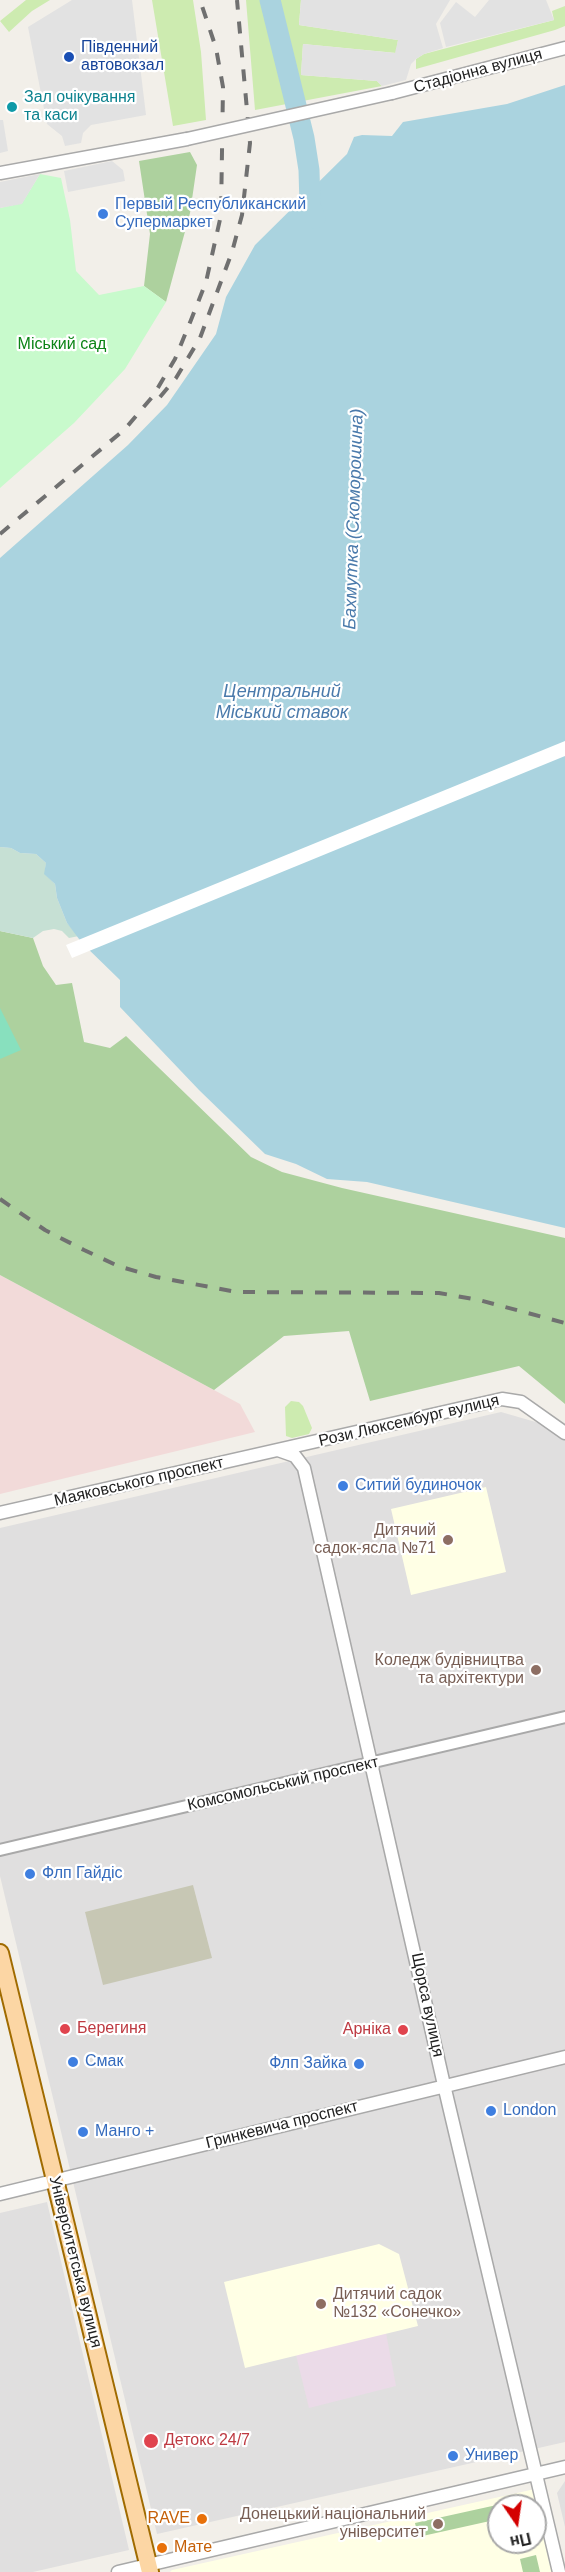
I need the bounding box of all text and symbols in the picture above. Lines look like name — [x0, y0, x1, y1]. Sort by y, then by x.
place label: Південний автовокзал — [81, 38, 164, 76]
street label: Стадіонна вулиця — [412, 45, 544, 97]
marker: Південний автовокзал — [62, 50, 76, 64]
place label: Зал очікування та каси — [24, 88, 136, 126]
marker: Зал очікування та каси — [5, 100, 19, 114]
place label: Первый Республиканский Супермаркет — [115, 195, 306, 233]
marker: Первый Республиканский Супермаркет — [96, 207, 110, 221]
park label: Міський сад — [18, 335, 106, 355]
water label: Бахмутка (Скоморошина) — [339, 408, 369, 630]
water label: Центральний Міський ставок — [216, 681, 348, 724]
street label: Рози Люксембург вулиця — [317, 1391, 501, 1451]
street label: Маяковського проспект — [52, 1453, 226, 1511]
place label: Ситий будиночок — [355, 1476, 481, 1496]
marker: Ситий будиночок — [336, 1479, 350, 1493]
place label: Дитячий садок-ясла №71 — [314, 1521, 436, 1559]
marker: Дитячий садок-ясла №71 — [441, 1533, 455, 1547]
place label: Коледж будівництва та архітектури — [375, 1651, 524, 1689]
marker: Коледж будівництва та архітектури — [529, 1663, 543, 1677]
street label: Комсомольський проспект — [185, 1753, 381, 1815]
place label: Флп Гайдіс — [42, 1864, 123, 1884]
marker: Флп Гайдіс — [23, 1867, 37, 1881]
street label: Щорса вулиця — [407, 1951, 447, 2059]
place label: Берегиня — [77, 2019, 146, 2039]
place label: Арніка — [343, 2020, 391, 2040]
marker: Берегиня — [58, 2022, 72, 2036]
marker: Арніка — [396, 2023, 410, 2037]
place label: Смак — [85, 2052, 123, 2072]
place label: Флп Зайка — [269, 2054, 347, 2074]
marker: Смак — [66, 2055, 80, 2069]
marker: Флп Зайка — [352, 2057, 366, 2071]
street label: Гринкевича проспект — [204, 2097, 360, 2153]
place label: London — [503, 2101, 556, 2121]
marker: London — [484, 2104, 498, 2118]
place label: Манго + — [95, 2122, 154, 2142]
marker: Манго + — [76, 2125, 90, 2139]
street label: Університетська вулиця — [44, 2174, 106, 2350]
place label: Дитячий садок №132 «Сонечко» — [333, 2285, 461, 2323]
marker: Дитячий садок №132 «Сонечко» — [314, 2297, 328, 2311]
place label: Детокс 24/7 — [164, 2431, 250, 2451]
marker: Детокс 24/7 — [142, 2432, 160, 2450]
place label: Универ — [465, 2446, 518, 2466]
marker: Универ — [446, 2449, 460, 2463]
north arrow — [487, 2494, 547, 2554]
place label: Донецький національний університет — [240, 2505, 426, 2543]
place label: RAVE — [148, 2509, 190, 2529]
marker: RAVE — [195, 2512, 209, 2526]
marker: Донецький національний університет — [431, 2517, 445, 2531]
text: Пн — [508, 2529, 533, 2551]
place label: Мате — [174, 2538, 212, 2558]
marker: Мате — [155, 2541, 169, 2555]

